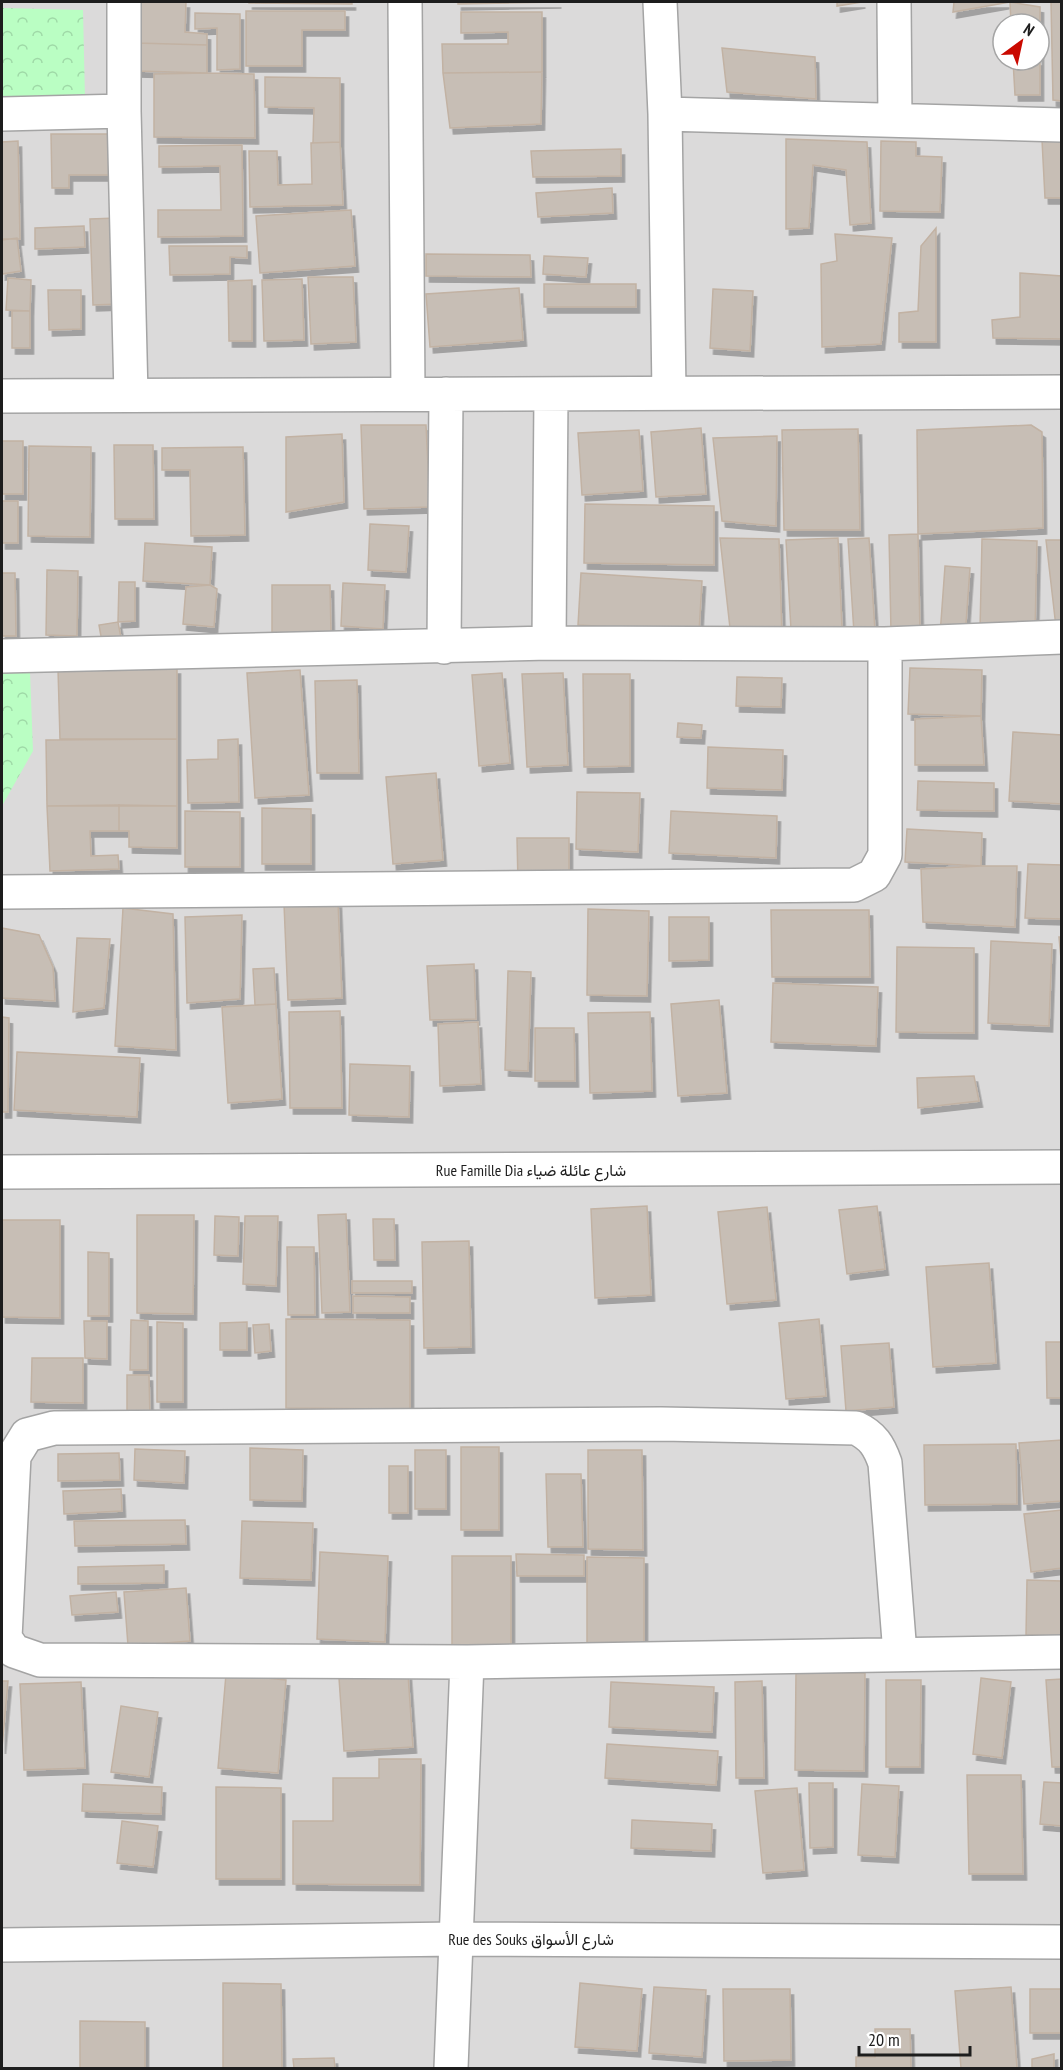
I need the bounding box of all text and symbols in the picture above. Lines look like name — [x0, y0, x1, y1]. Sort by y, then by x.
north arrow — [991, 12, 1051, 72]
text: N — [1020, 19, 1038, 40]
street label: Rue Famille Dia شارع عائلة ضياء — [436, 1160, 626, 1182]
street label: Rue des Souks شارع الأسواق — [448, 1929, 614, 1951]
scale bar — [859, 2019, 970, 2057]
text: 20 m — [868, 2028, 900, 2051]

